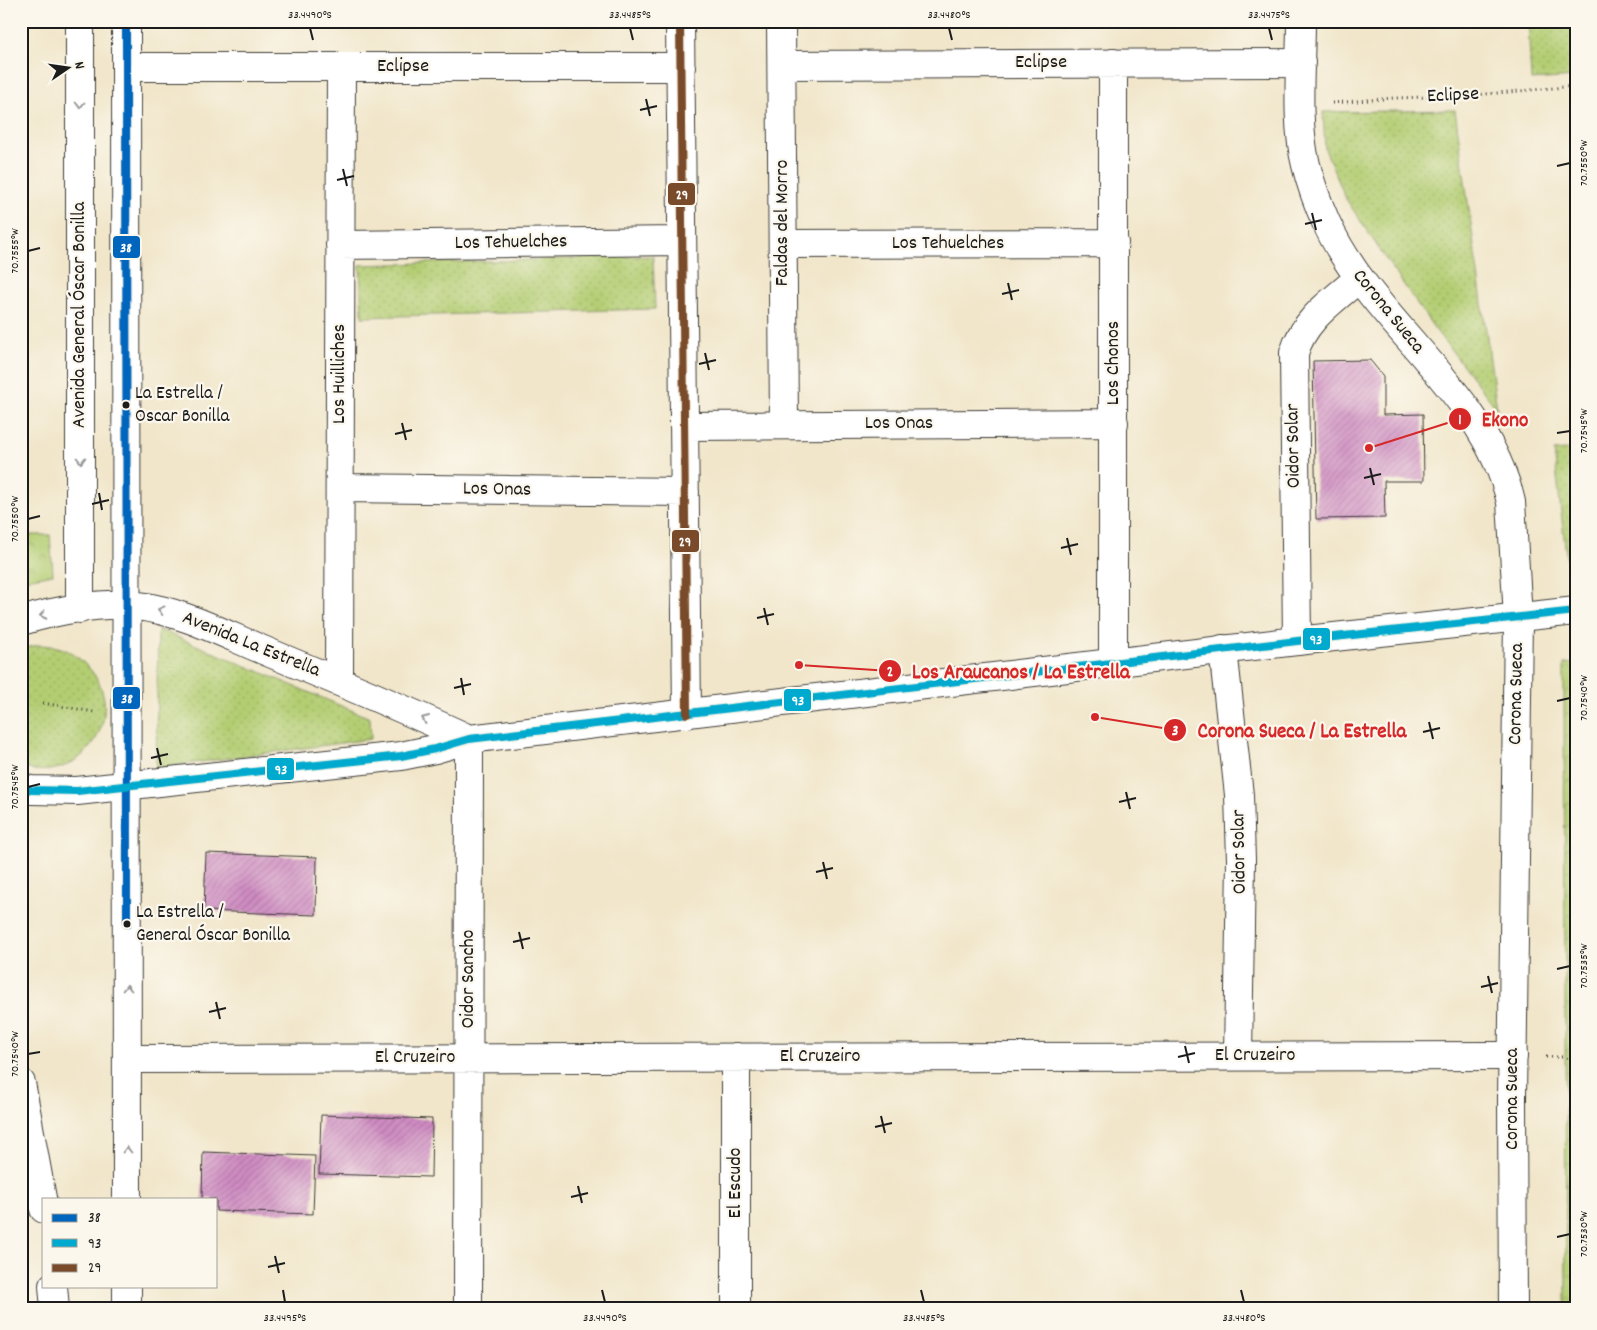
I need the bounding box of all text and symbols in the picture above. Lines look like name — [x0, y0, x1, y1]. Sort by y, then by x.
text: 33.4490°S — [288, 7, 332, 24]
text: 33.4485°S — [609, 7, 651, 24]
text: 33.4480°S — [927, 7, 971, 24]
text: 33.4475°S — [1248, 7, 1290, 24]
north arrow — [42, 42, 92, 92]
street label: Eclipse — [1015, 49, 1067, 77]
street label: Eclipse — [377, 53, 429, 81]
text: N — [68, 60, 89, 71]
street label: Eclipse — [1426, 81, 1480, 111]
one-way arrow — [75, 102, 85, 109]
text: 70.7550°W — [1576, 140, 1593, 186]
street label: Faldas del Morro — [769, 160, 797, 286]
line badge: 29 — [667, 182, 696, 206]
text: 29 — [676, 186, 688, 206]
street label: Avenida General Óscar Bonilla — [66, 201, 94, 428]
text: 70.7555°W — [7, 228, 24, 274]
street label: Los Tehuelches — [454, 228, 568, 258]
street label: Los Tehuelches — [892, 230, 1004, 258]
line badge: 38 — [112, 235, 141, 259]
text: 38 — [120, 239, 132, 259]
street label: Corona Sueca — [1345, 264, 1431, 361]
street label: Los Chonos — [1100, 321, 1128, 405]
street label: Los Huilliches — [326, 324, 354, 424]
place label: La Estrella / Oscar Bonilla — [135, 381, 231, 431]
marker: La Estrella / Oscar Bonilla — [121, 400, 131, 410]
callout: Ekono — [1447, 401, 1539, 437]
street label: Oidor Solar — [1279, 403, 1309, 489]
text: Ekono — [1482, 407, 1528, 437]
text: 70.7545°W — [1576, 409, 1593, 453]
street label: Los Onas — [865, 410, 933, 438]
text: 1 — [1458, 410, 1462, 432]
one-way arrow — [76, 456, 86, 464]
street label: Los Onas — [462, 475, 532, 505]
text: 70.7550°W — [7, 496, 24, 542]
line badge: 29 — [671, 529, 700, 553]
text: 29 — [679, 533, 691, 553]
street label: Avenida La Estrella — [178, 605, 325, 686]
one-way arrow — [158, 606, 166, 616]
one-way arrow — [39, 609, 48, 620]
line badge: 93 — [1302, 627, 1331, 651]
text: 93 — [1310, 631, 1322, 651]
street label: Corona Sueca — [1502, 642, 1532, 745]
callout: Los Araucanos / La Estrella — [877, 653, 1140, 689]
text: Los Araucanos / La Estrella — [912, 659, 1131, 689]
text: 2 — [887, 662, 893, 684]
text: 70.7540°W — [1576, 675, 1593, 721]
line badge: 38 — [112, 686, 141, 710]
line badge: 93 — [783, 688, 812, 712]
text: 38 — [121, 690, 133, 710]
text: 93 — [792, 692, 804, 712]
callout: Corona Sueca / La Estrella — [1163, 712, 1417, 748]
one-way arrow — [421, 714, 430, 725]
text: Corona Sueca / La Estrella — [1198, 718, 1408, 748]
text: 3 — [1172, 721, 1179, 743]
line badge: 93 — [266, 757, 295, 781]
text: 93 — [275, 761, 287, 781]
text: 70.7545°W — [7, 765, 24, 809]
street label: Oidor Solar — [1225, 809, 1255, 895]
place label: La Estrella / General Óscar Bonilla — [136, 900, 291, 950]
marker: La Estrella / General Óscar Bonilla — [122, 919, 132, 929]
street label: Oidor Sancho — [455, 929, 483, 1028]
text: 70.7535°W — [1576, 943, 1593, 988]
one-way arrow — [122, 983, 132, 991]
text: 70.7540°W — [7, 1031, 24, 1077]
street label: El Cruzeiro — [1215, 1042, 1295, 1070]
street label: El Cruzeiro — [780, 1043, 860, 1071]
street label: El Cruzeiro — [375, 1044, 455, 1072]
street label: Corona Sueca — [1499, 1047, 1527, 1150]
one-way arrow — [122, 1146, 132, 1154]
street label: El Escudo — [722, 1147, 750, 1218]
legend — [42, 1198, 218, 1288]
text: 38 — [88, 1208, 101, 1230]
text: 70.7530°W — [1576, 1211, 1593, 1257]
text: 93 — [88, 1234, 102, 1256]
text: 29 — [88, 1258, 101, 1280]
text: 33.4495°S — [264, 1310, 306, 1327]
text: 33.4490°S — [583, 1310, 627, 1327]
text: 33.4485°S — [903, 1310, 945, 1327]
text: 33.4480°S — [1222, 1310, 1266, 1327]

